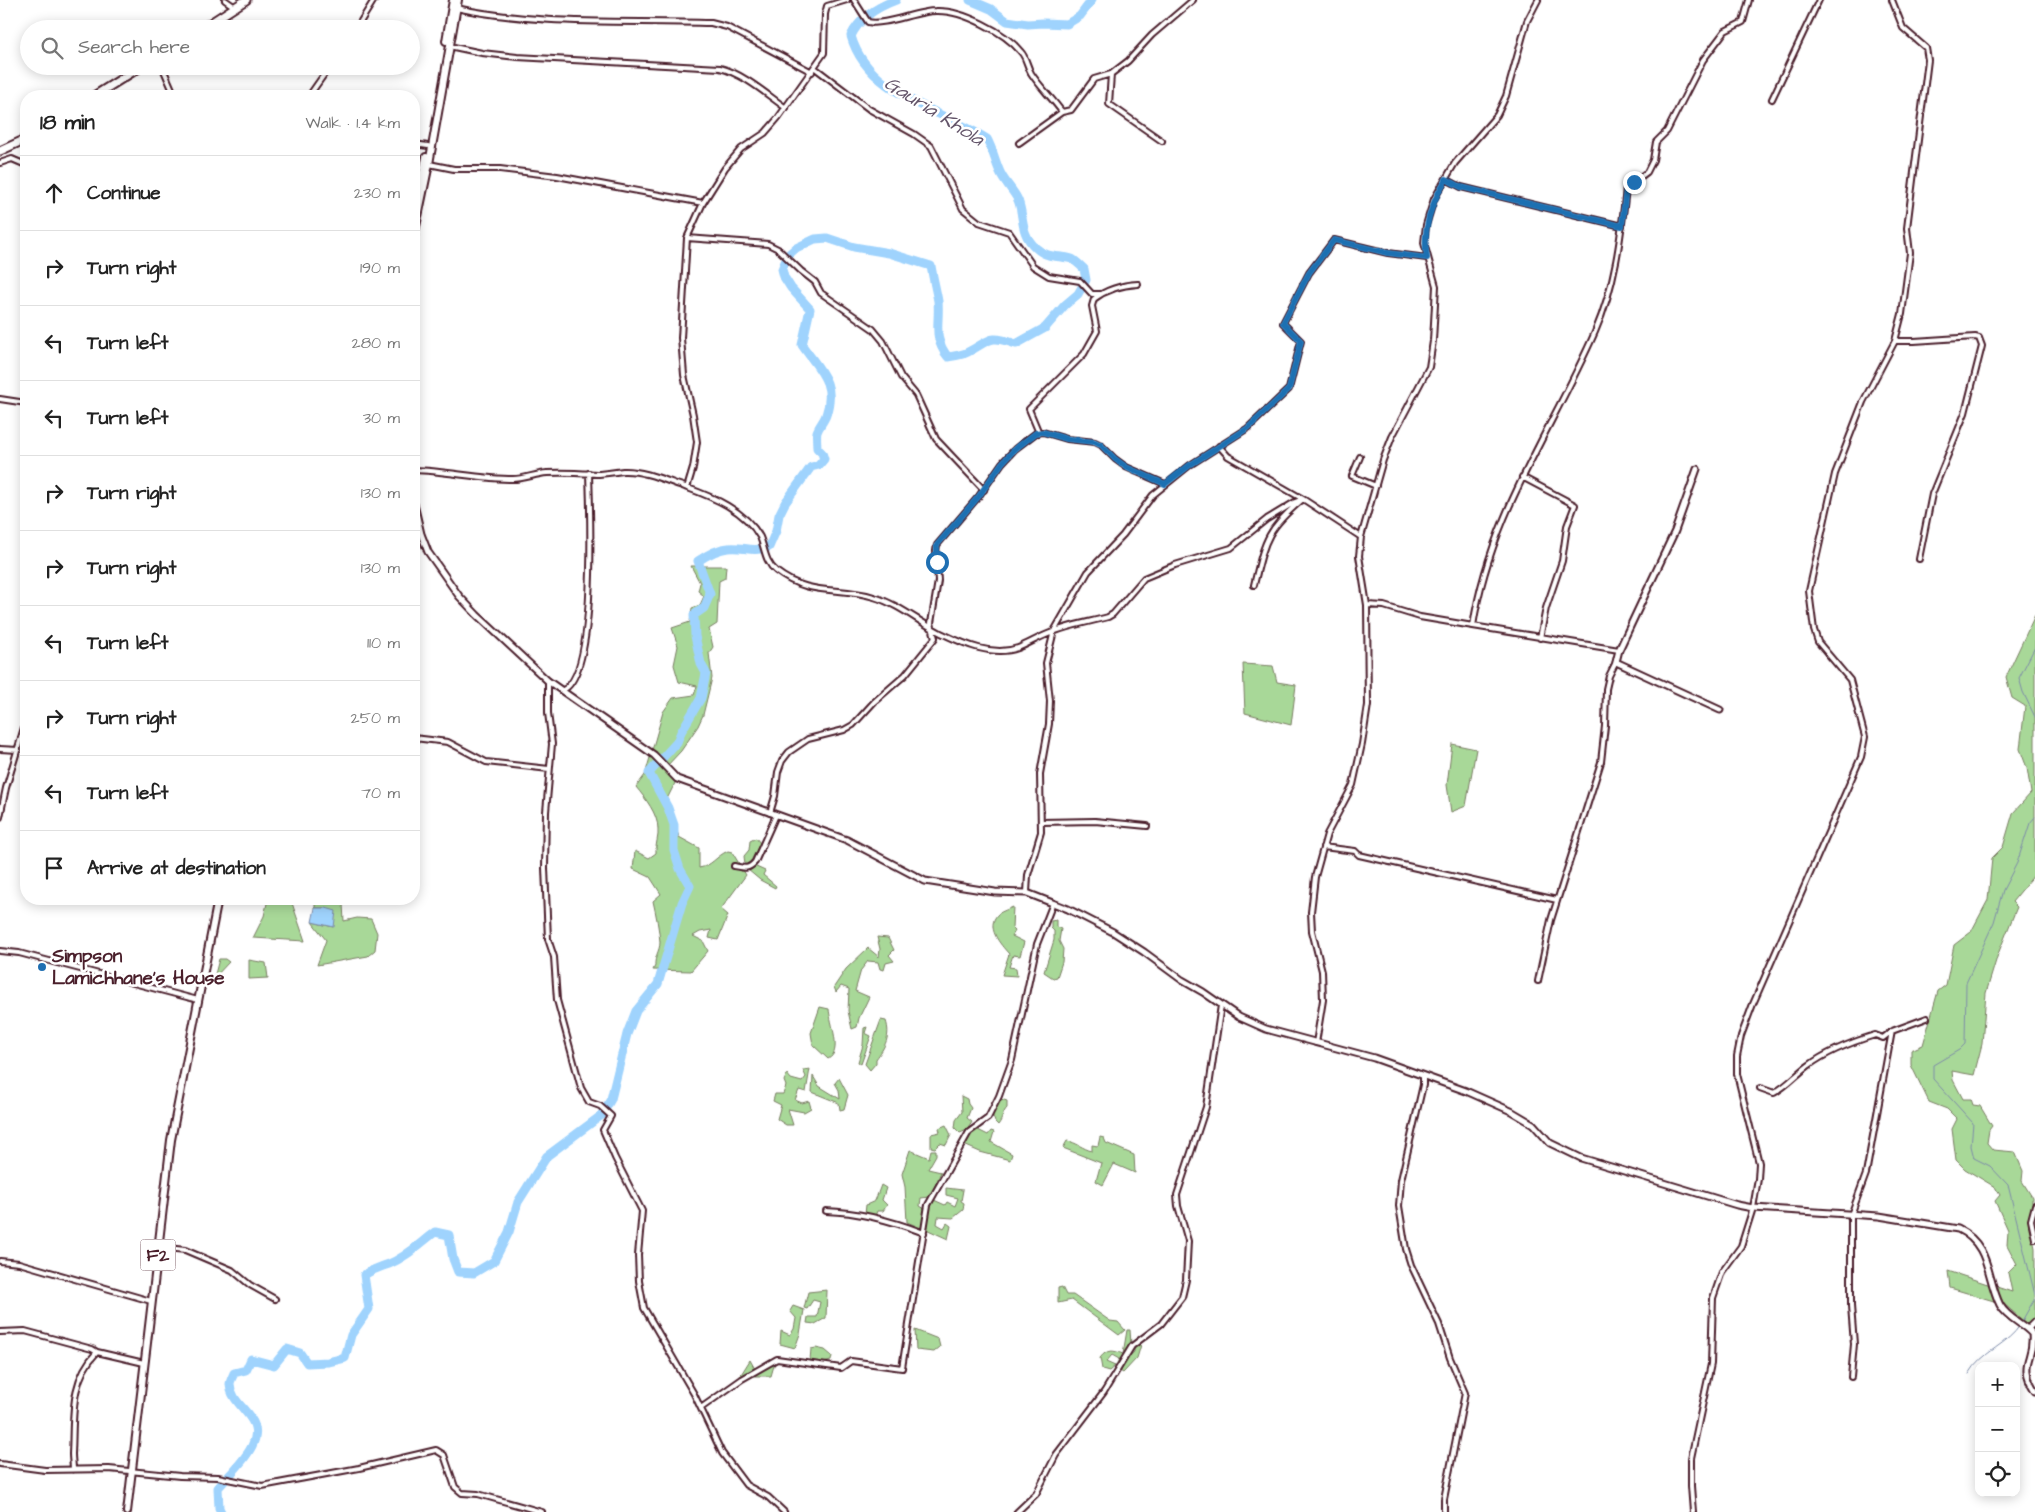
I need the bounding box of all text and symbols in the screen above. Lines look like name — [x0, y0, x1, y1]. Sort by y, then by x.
search box — [20, 20, 420, 75]
icon: search — [38, 34, 66, 62]
text: Search here — [78, 34, 190, 61]
water label: Gauria Khola — [879, 69, 990, 153]
text: 18 min — [40, 108, 95, 137]
text: Walk · 1.4 km — [306, 112, 400, 134]
route end — [1623, 171, 1646, 194]
icon: ahead — [40, 179, 68, 207]
text: Continue — [87, 180, 161, 207]
text: 230 m — [354, 182, 400, 204]
icon: right — [40, 254, 68, 282]
text: Turn right — [87, 255, 176, 282]
text: 190 m — [360, 257, 400, 279]
icon: left — [40, 329, 68, 357]
text: Turn left — [87, 330, 168, 357]
text: 280 m — [352, 332, 400, 354]
icon: left — [40, 404, 68, 432]
text: Turn left — [87, 405, 168, 432]
text: 30 m — [363, 407, 400, 429]
icon: right — [40, 479, 68, 507]
text: Turn right — [87, 480, 176, 507]
text: 130 m — [361, 482, 400, 504]
route start — [926, 551, 949, 574]
icon: right — [40, 554, 68, 582]
text: Turn right — [87, 555, 176, 582]
text: 130 m — [361, 557, 400, 579]
icon: left — [40, 629, 68, 657]
text: Turn left — [87, 630, 168, 657]
text: 110 m — [367, 632, 400, 654]
icon: right — [40, 704, 68, 732]
text: Turn right — [87, 705, 176, 732]
text: 250 m — [351, 707, 400, 729]
icon: left — [40, 779, 68, 807]
text: Turn left — [87, 780, 168, 807]
text: 70 m — [361, 782, 400, 804]
icon: arrive — [40, 854, 68, 882]
text: Arrive at destination — [87, 855, 266, 882]
place label: Simpson Lamichhane's House — [51, 943, 225, 992]
marker: Simpson Lamichhane's House — [36, 961, 48, 973]
road number: F2 — [140, 1240, 176, 1270]
map controls — [1975, 1362, 2020, 1497]
button: + — [1975, 1362, 2020, 1407]
button: − — [1975, 1407, 2020, 1452]
button: locate — [1975, 1452, 2020, 1497]

